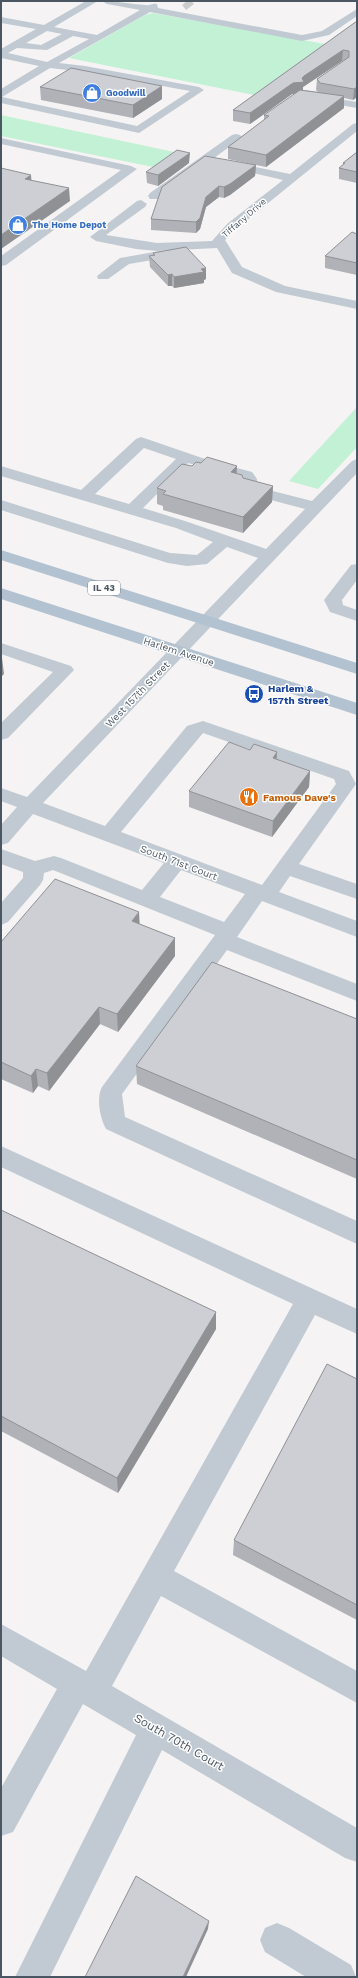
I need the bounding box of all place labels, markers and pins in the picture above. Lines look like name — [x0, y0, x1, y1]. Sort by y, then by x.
shop icon: Goodwill — [81, 82, 103, 104]
place label: Goodwill — [106, 88, 146, 98]
shop icon: The Home Depot — [7, 214, 29, 236]
place label: The Home Depot — [32, 220, 106, 230]
bus stop icon: Harlem & 157th Street — [243, 683, 265, 705]
place label: Harlem & 157th Street — [268, 683, 329, 706]
restaurant icon: Famous Dave's — [238, 786, 260, 808]
place label: Famous Dave's — [263, 792, 336, 803]

